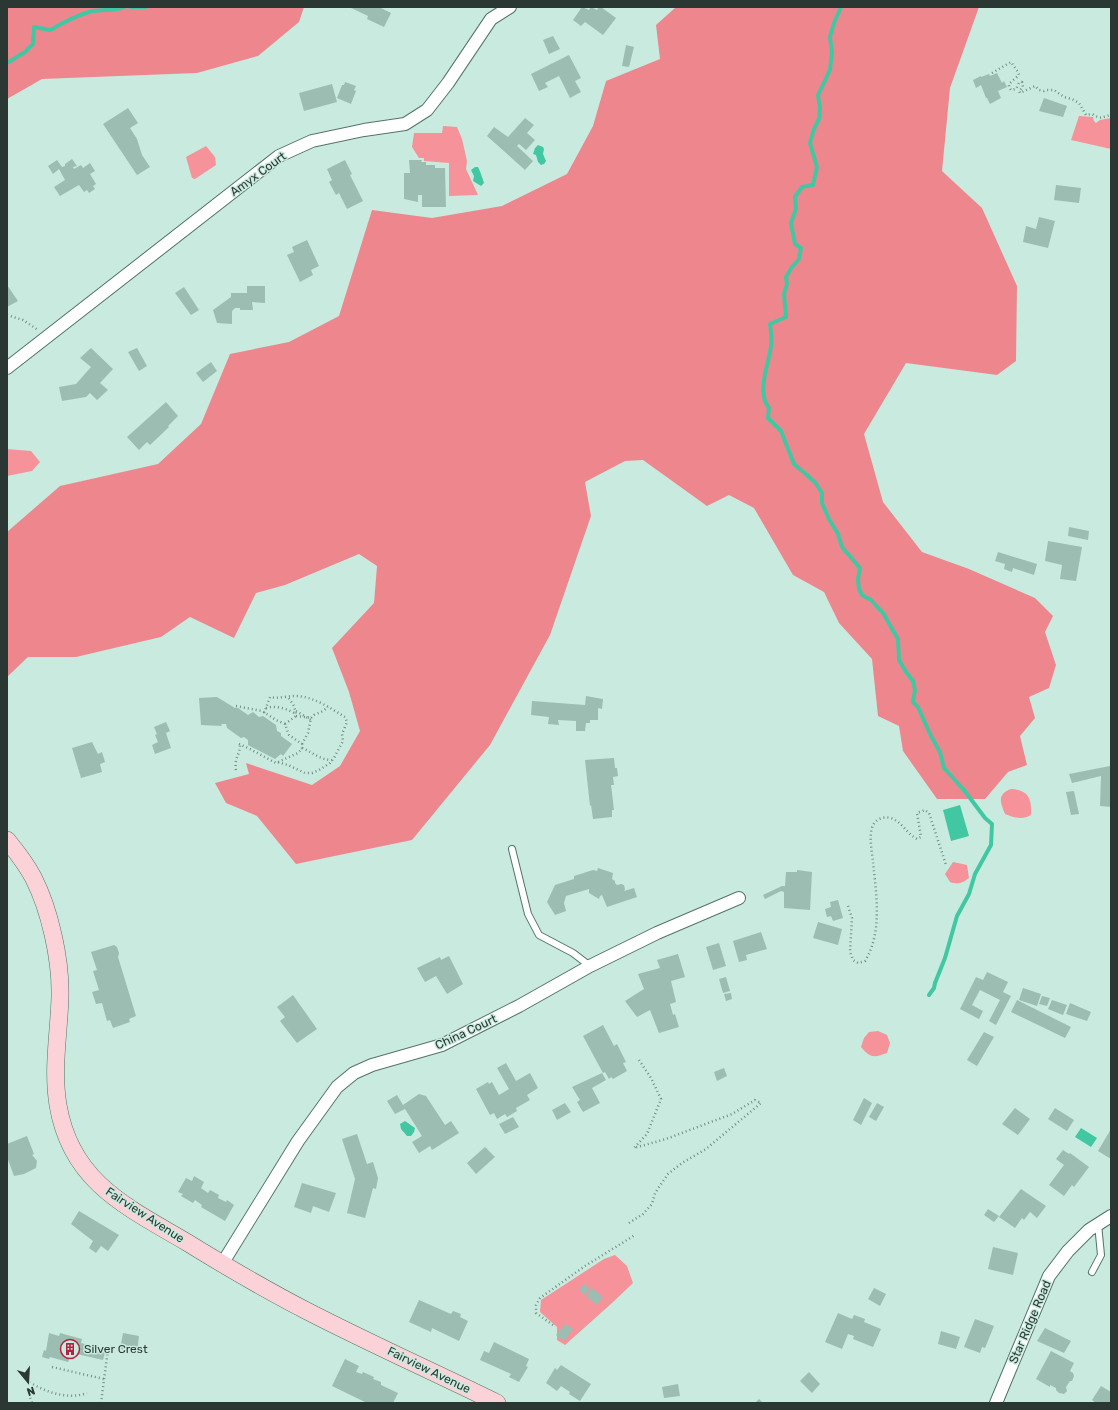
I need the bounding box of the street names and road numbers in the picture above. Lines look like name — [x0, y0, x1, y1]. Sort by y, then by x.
street label: Amyx Court — [227, 149, 289, 199]
street label: China Court — [433, 1011, 499, 1052]
street label: Fairview Avenue — [103, 1184, 187, 1246]
street label: Star Ridge Road — [1006, 1278, 1054, 1366]
street label: Fairview Avenue — [385, 1344, 473, 1396]

